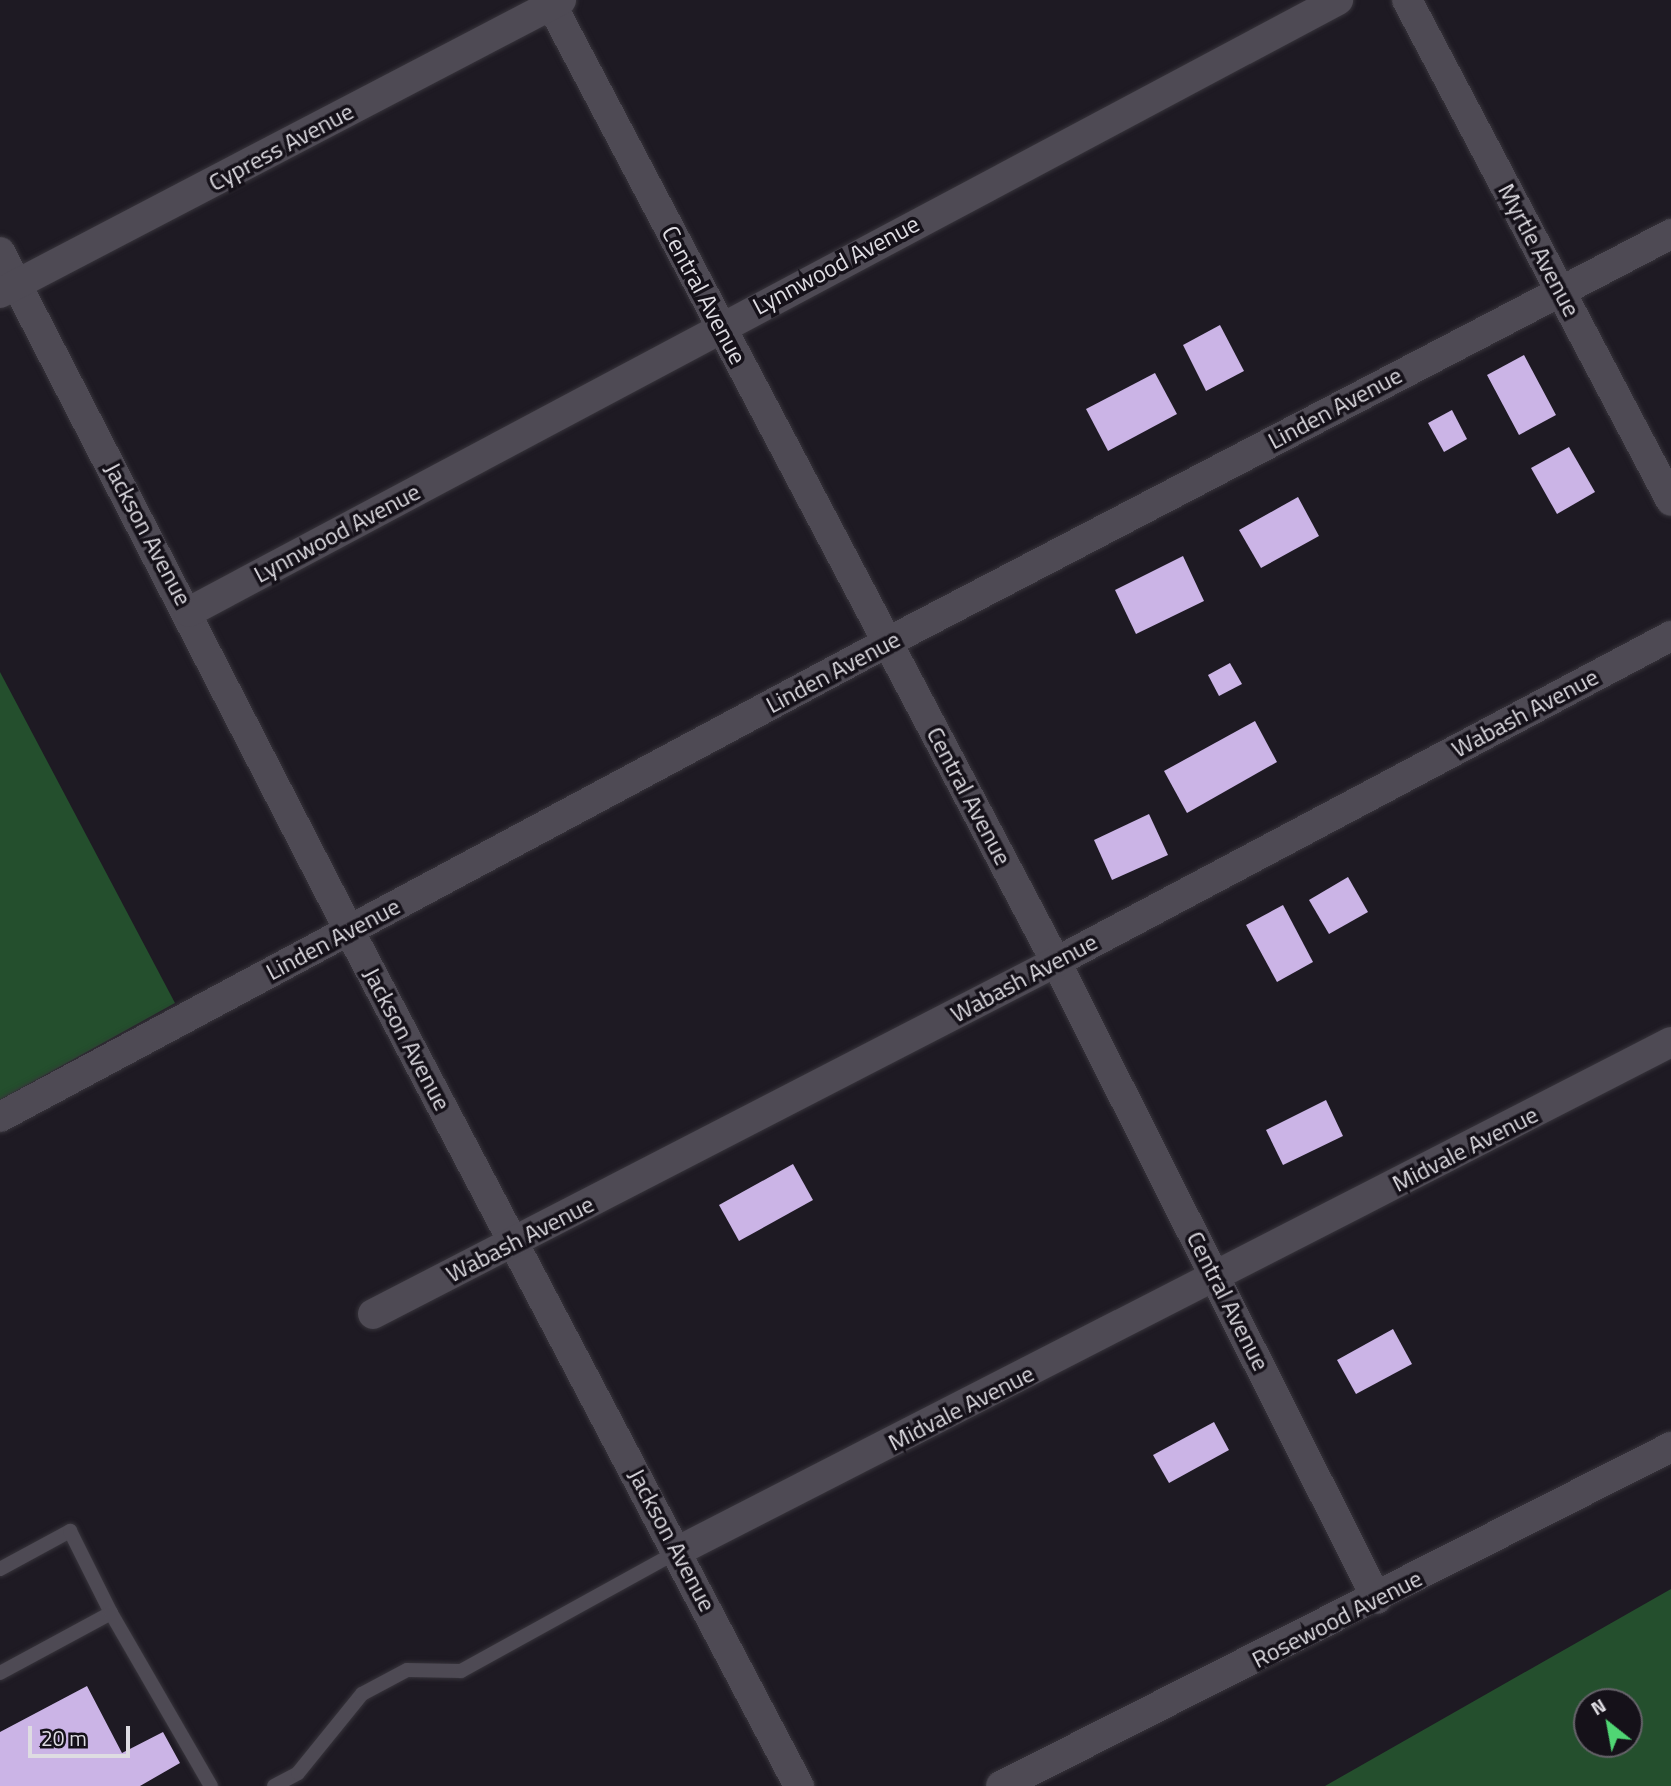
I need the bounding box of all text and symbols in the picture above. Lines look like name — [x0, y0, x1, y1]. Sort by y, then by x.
street label: Cypress Avenue — [204, 97, 358, 197]
street label: Myrtle Avenue — [1492, 179, 1586, 321]
street label: Lynnwood Avenue — [748, 209, 924, 321]
street label: Central Avenue — [656, 221, 752, 369]
street label: Linden Avenue — [1263, 361, 1407, 455]
street label: Jackson Avenue — [98, 457, 198, 611]
street label: Lynnwood Avenue — [249, 477, 425, 589]
street label: Linden Avenue — [761, 625, 905, 719]
street label: Wabash Avenue — [1447, 662, 1603, 764]
street label: Central Avenue — [921, 722, 1017, 870]
street label: Linden Avenue — [261, 892, 405, 986]
street label: Wabash Avenue — [946, 927, 1102, 1029]
street label: Jackson Avenue — [357, 962, 457, 1116]
street label: Midvale Avenue — [1387, 1100, 1543, 1198]
street label: Wabash Avenue — [441, 1189, 599, 1289]
street label: Central Avenue — [1181, 1227, 1275, 1375]
street label: Midvale Avenue — [883, 1359, 1039, 1457]
street label: Jackson Avenue — [622, 1463, 722, 1617]
street label: Rosewood Avenue — [1247, 1564, 1427, 1674]
north arrow — [1573, 1688, 1643, 1758]
text: N — [1585, 1690, 1611, 1722]
scale bar — [32, 1712, 133, 1756]
text: 20 m — [41, 1722, 87, 1754]

